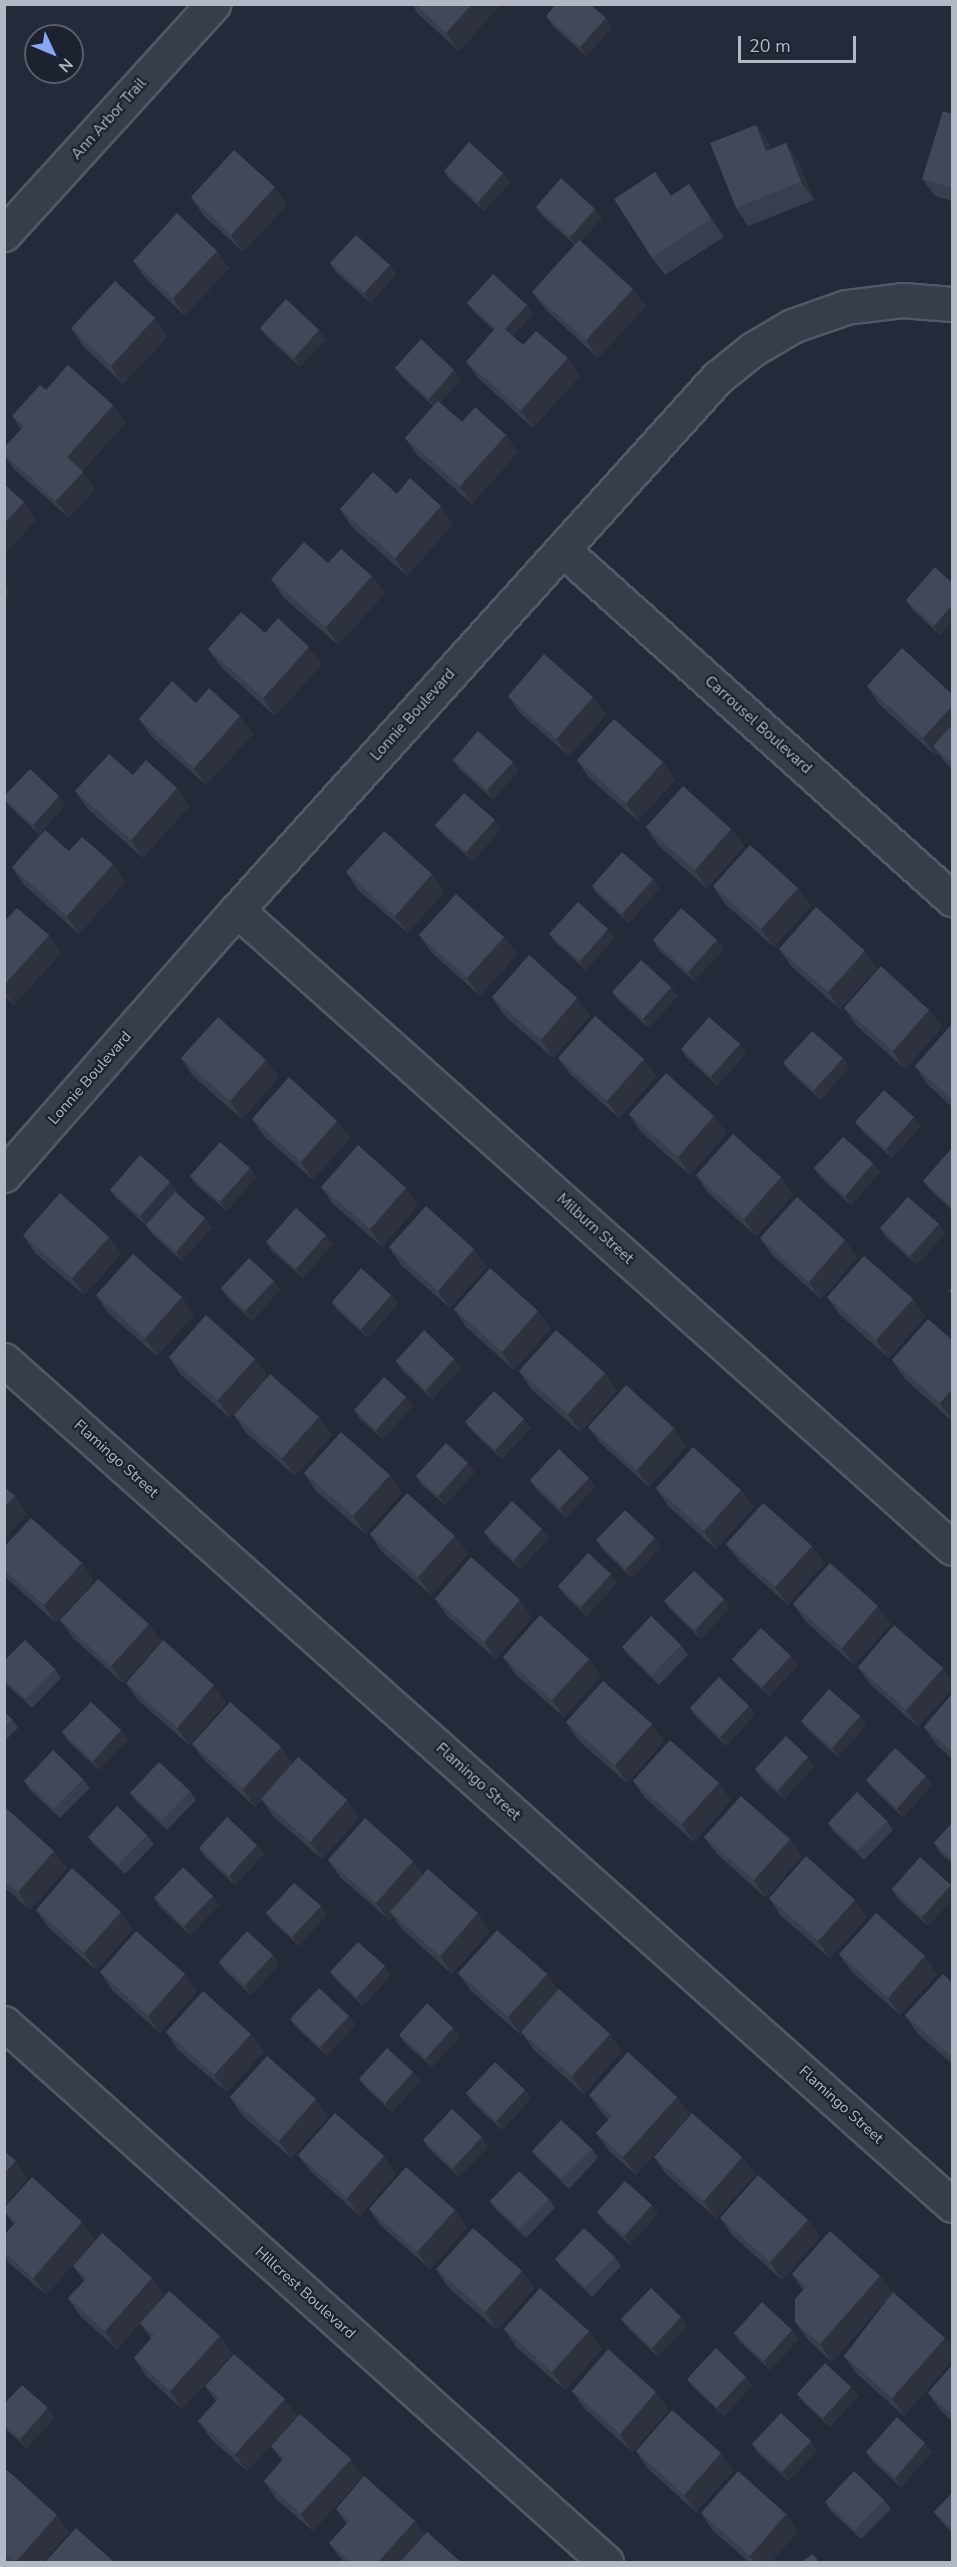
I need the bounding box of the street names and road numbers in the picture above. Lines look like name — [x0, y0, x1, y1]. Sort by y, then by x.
street label: Ann Arbor Trail — [68, 75, 150, 163]
street label: Lonnie Boulevard — [367, 665, 459, 765]
street label: Carrousel Boulevard — [701, 672, 815, 778]
street label: Lonnie Boulevard — [45, 1028, 135, 1128]
street label: Milburn Street — [553, 1190, 637, 1268]
street label: Flamingo Street — [70, 1416, 162, 1502]
street label: Flamingo Street — [432, 1739, 524, 1825]
street label: Flamingo Street — [795, 2062, 887, 2148]
street label: Hillcrest Boulevard — [251, 2243, 359, 2343]

